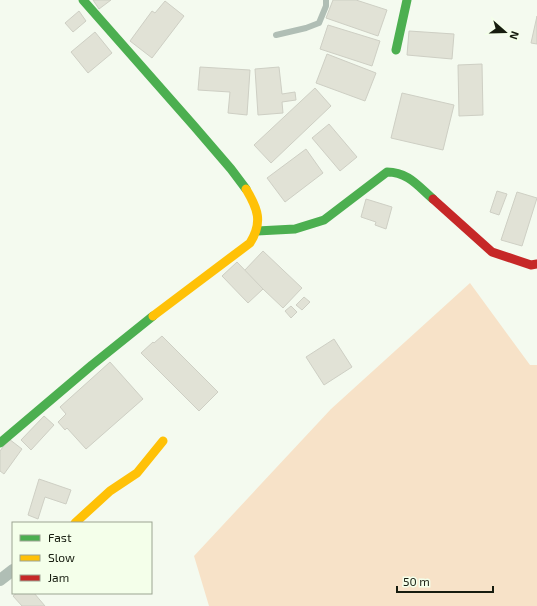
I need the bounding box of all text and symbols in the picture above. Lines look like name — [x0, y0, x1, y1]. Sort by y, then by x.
north arrow — [485, 12, 525, 52]
text: N — [507, 30, 522, 42]
legend — [12, 522, 152, 594]
text: Fast — [48, 530, 72, 544]
text: Slow — [48, 550, 75, 564]
scale bar — [397, 568, 493, 594]
text: Jam — [48, 570, 69, 584]
text: 50 m — [403, 574, 430, 588]

